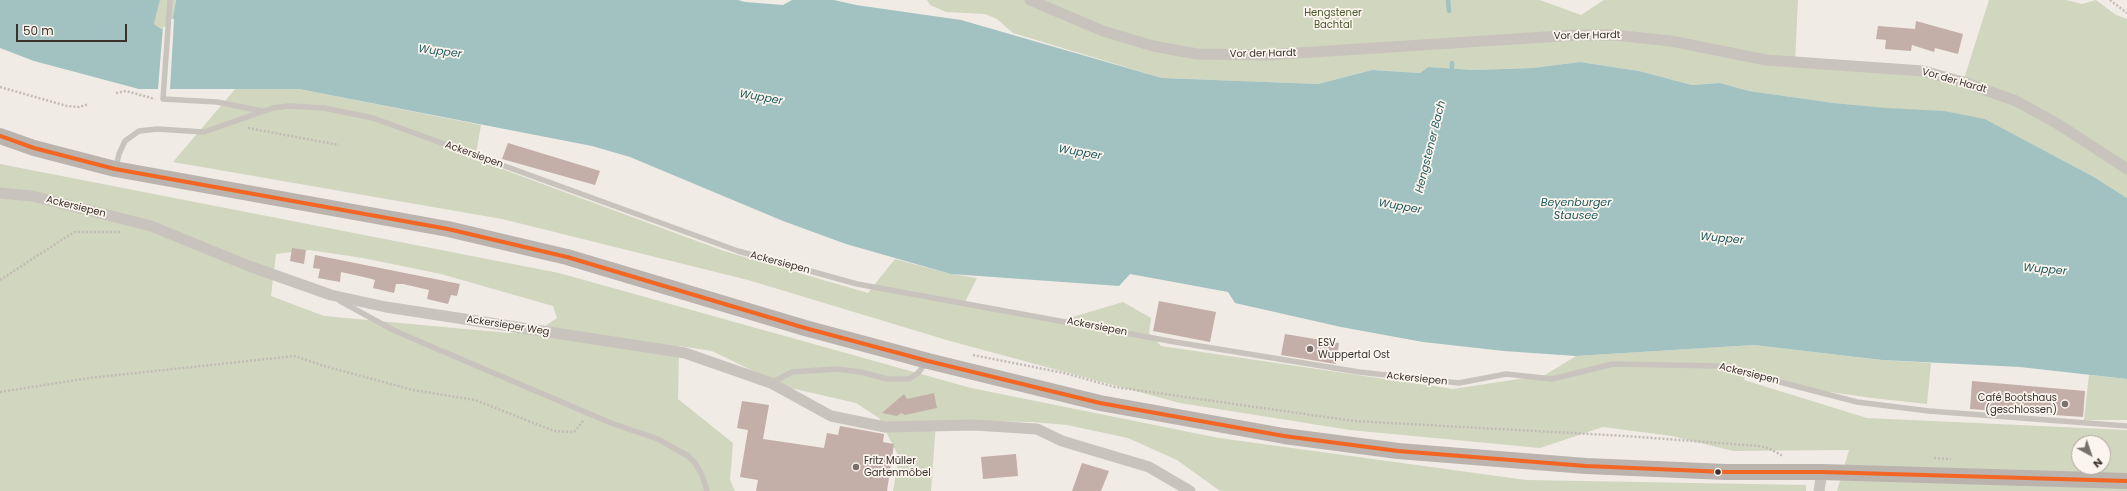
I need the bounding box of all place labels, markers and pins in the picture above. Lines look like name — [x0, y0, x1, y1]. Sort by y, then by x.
place label: ESV Wuppertal Ost — [1318, 337, 1390, 360]
marker: ESV Wuppertal Ost — [1305, 344, 1315, 354]
place label: Café Bootshaus (geschlossen) — [1978, 392, 2057, 416]
marker: Café Bootshaus (geschlossen) — [2060, 399, 2070, 409]
place label: Fritz Müller Gartenmöbel — [864, 455, 931, 478]
marker: Fritz Müller Gartenmöbel — [851, 462, 861, 472]
unlabelled marker — [1713, 467, 1723, 477]

